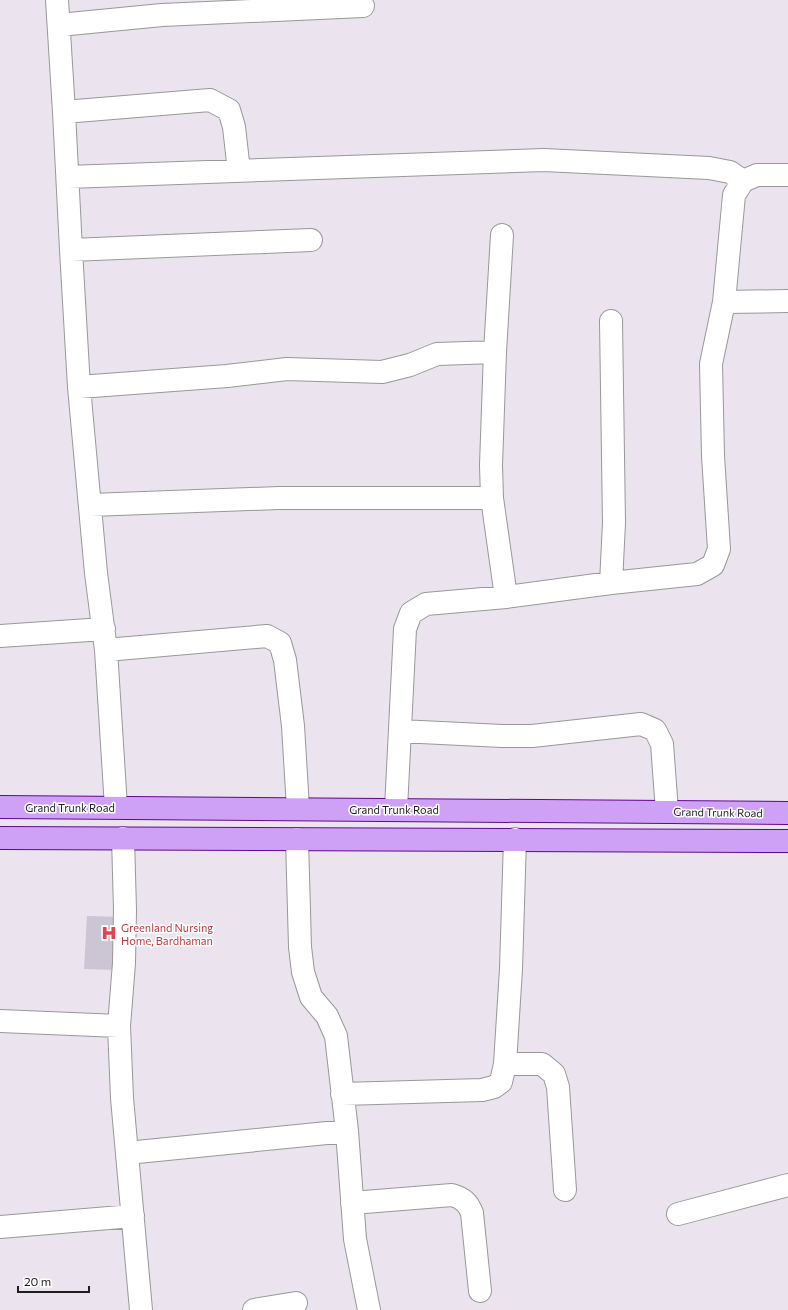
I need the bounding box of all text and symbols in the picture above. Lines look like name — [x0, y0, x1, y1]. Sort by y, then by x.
street label: Grand Trunk Road — [25, 801, 115, 814]
street label: Grand Trunk Road — [349, 803, 439, 816]
street label: Grand Trunk Road — [673, 805, 763, 819]
place label: Greenland Nursing Home, Bardhaman — [121, 921, 213, 947]
hospital icon: Greenland Nursing Home, Bardhaman — [100, 924, 118, 942]
scale bar — [18, 1268, 89, 1294]
text: 20 m — [24, 1274, 51, 1288]

